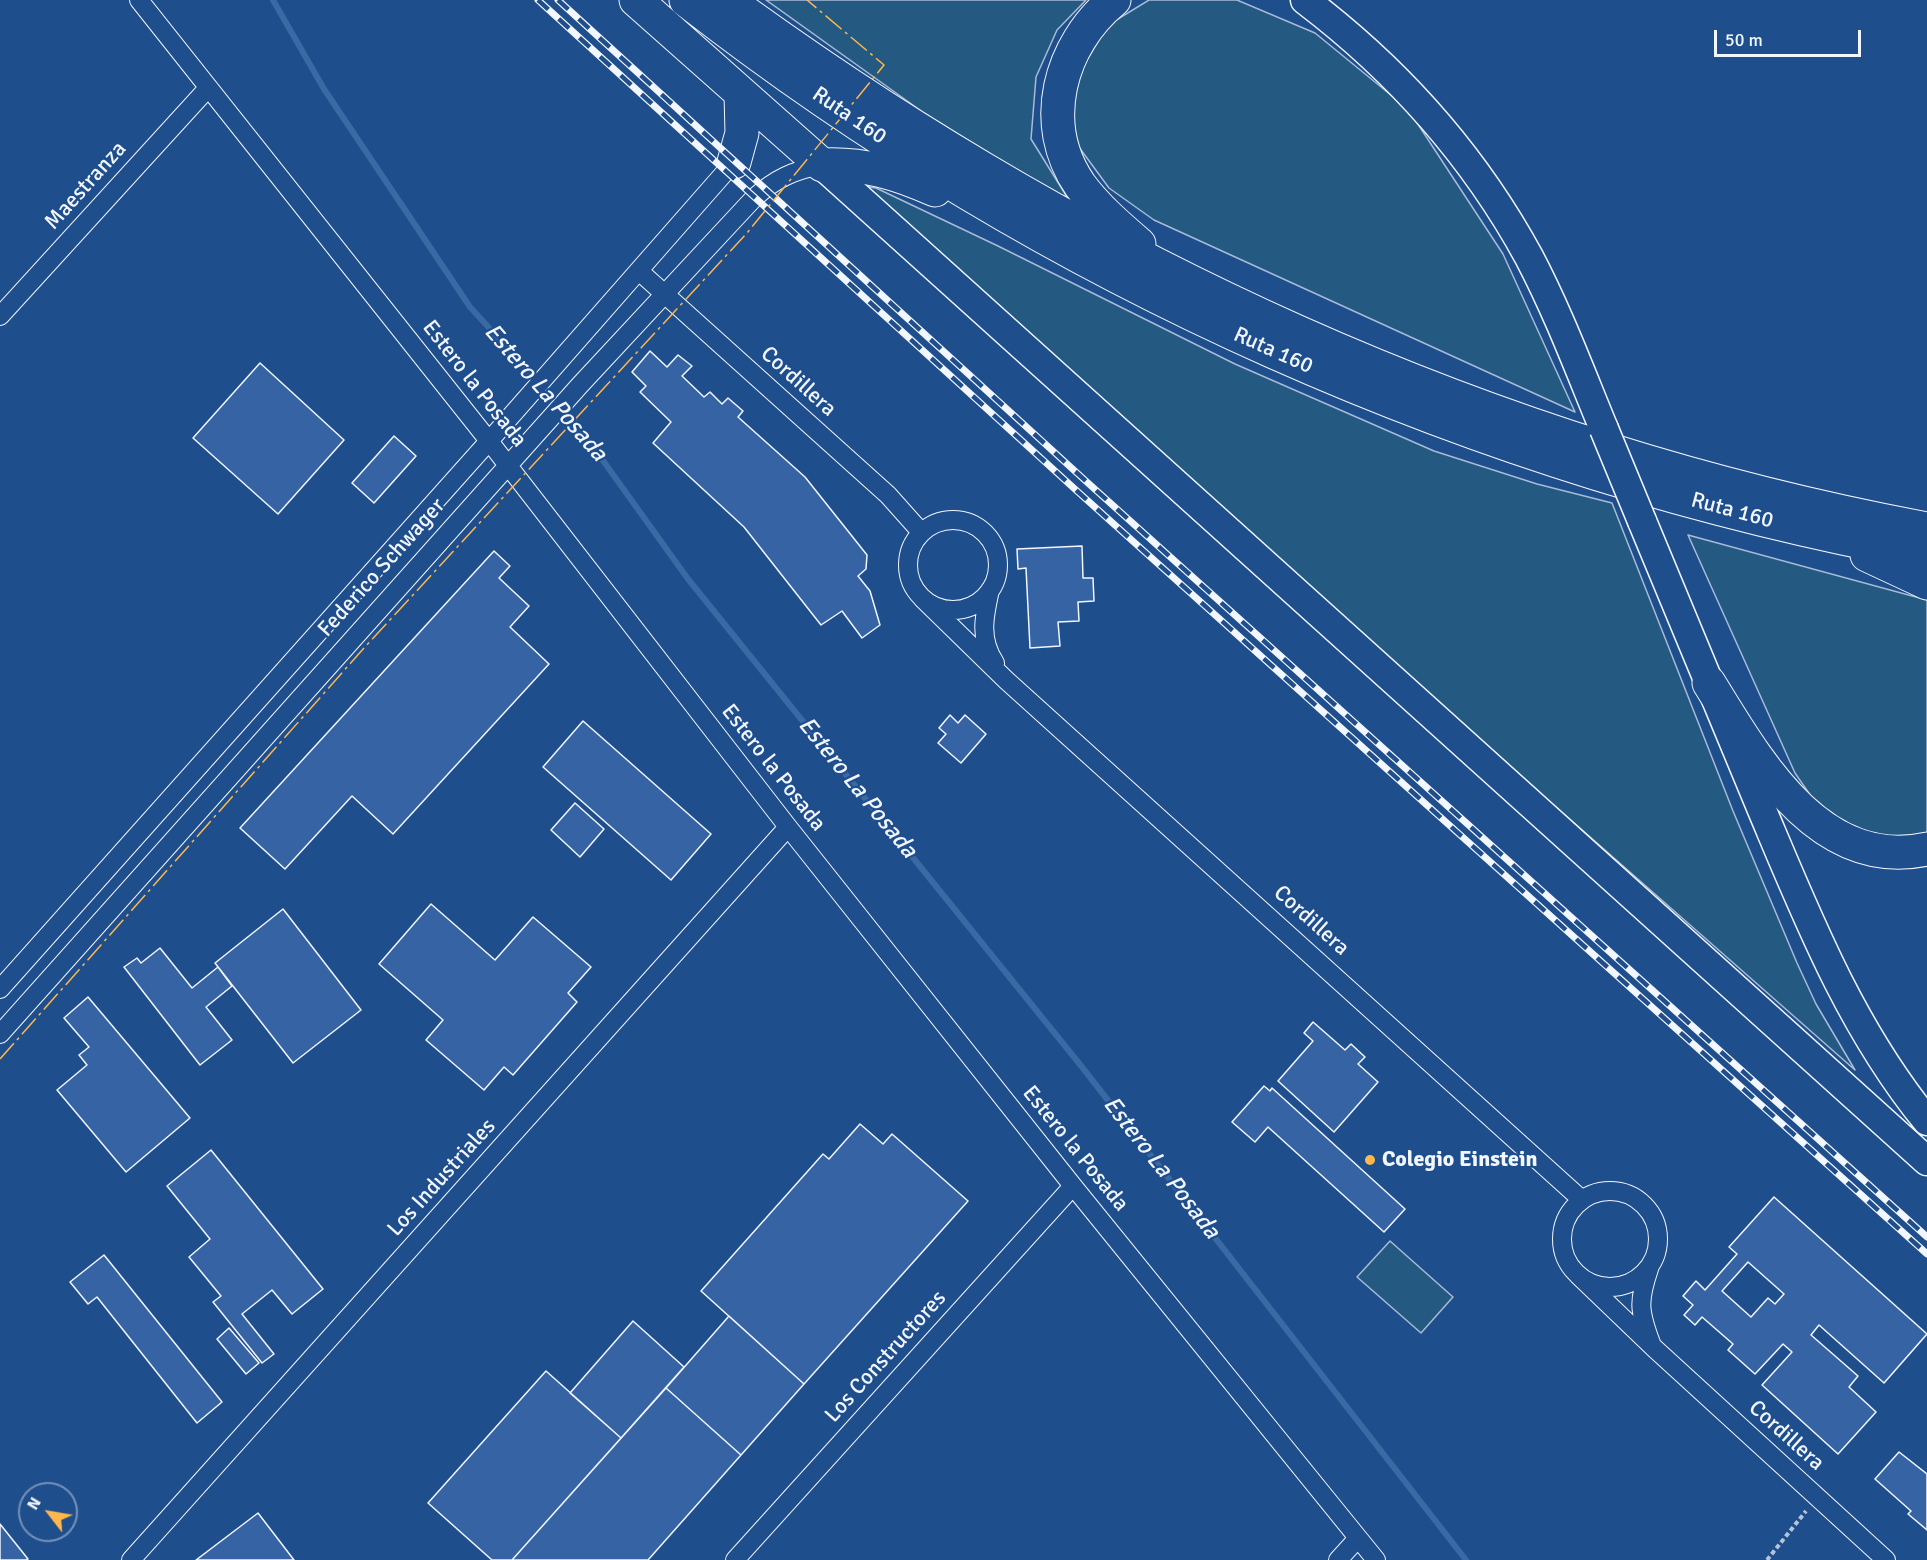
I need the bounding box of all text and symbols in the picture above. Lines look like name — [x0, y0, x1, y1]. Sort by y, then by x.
scale bar — [1717, 18, 1864, 56]
text: 50 m — [1725, 29, 1763, 51]
street label: Ruta 160 — [807, 82, 891, 150]
street label: Maestranza — [40, 137, 132, 235]
street label: Estero la Posada — [416, 315, 532, 453]
water label: Estero La Posada — [477, 318, 613, 468]
street label: Ruta 160 — [1229, 322, 1317, 380]
street label: Cordillera — [755, 341, 841, 423]
street label: Ruta 160 — [1688, 487, 1776, 535]
street label: Federico Schwager — [313, 493, 451, 643]
street label: Estero la Posada — [715, 699, 831, 837]
water label: Estero La Posada — [791, 712, 923, 864]
street label: Cordillera — [1268, 880, 1354, 962]
street label: Estero la Posada — [1016, 1081, 1134, 1217]
water label: Estero La Posada — [1096, 1091, 1226, 1245]
street label: Los Industriales — [382, 1114, 502, 1242]
place label: Colegio Einstein — [1382, 1147, 1538, 1173]
marker: Colegio Einstein — [1363, 1153, 1377, 1167]
street label: Los Constructores — [820, 1286, 952, 1428]
street label: Cordillera — [1743, 1395, 1829, 1477]
north arrow — [18, 1482, 78, 1542]
text: N — [23, 1494, 46, 1514]

